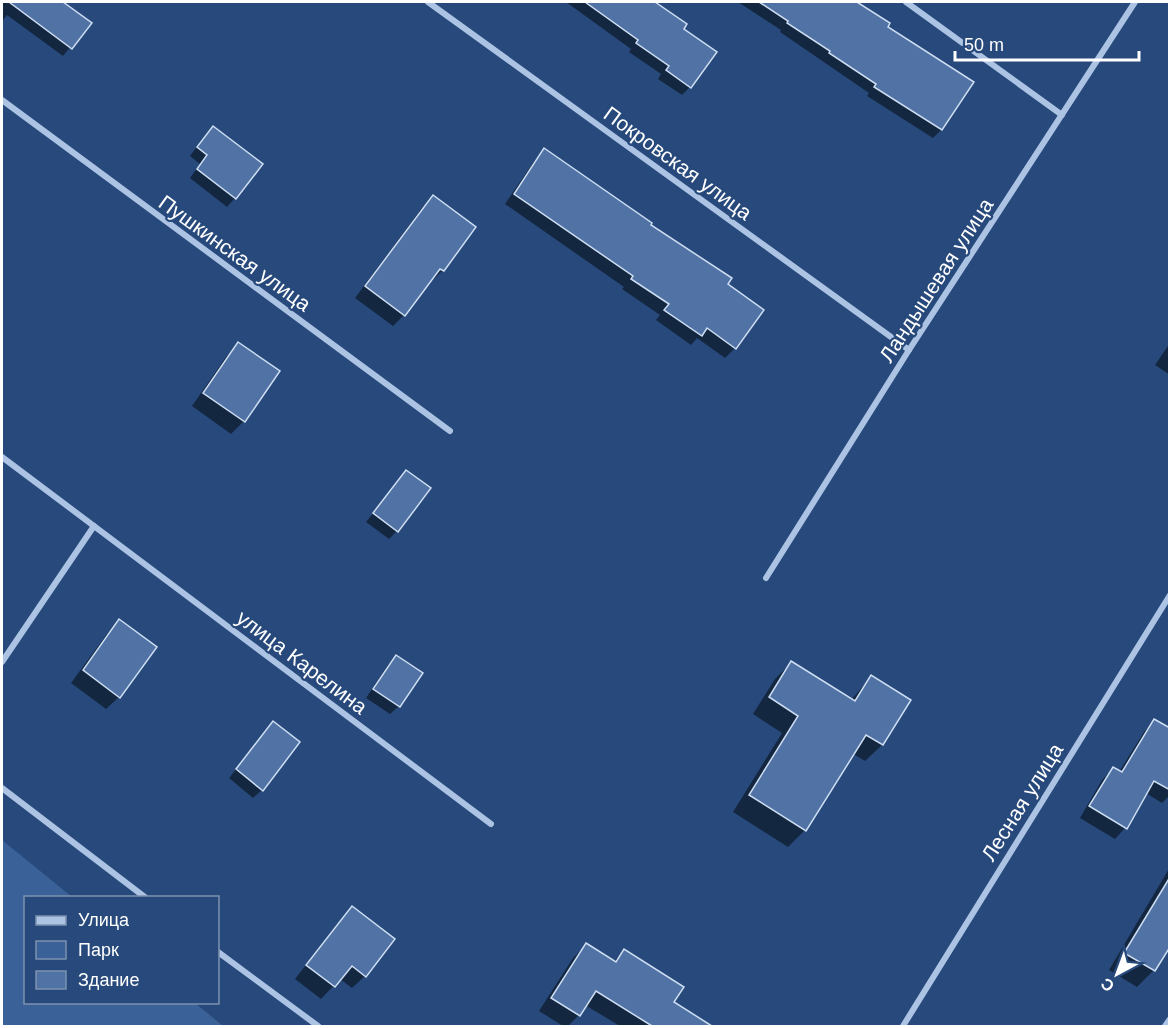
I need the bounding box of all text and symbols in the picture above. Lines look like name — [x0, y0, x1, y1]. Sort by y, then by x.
scale bar — [955, 24, 1140, 62]
text: 50 m — [964, 35, 1004, 55]
street label: Покровская улица — [600, 102, 757, 225]
street label: Пушкинская улица — [155, 190, 316, 316]
street label: Ландышевая улица — [874, 194, 998, 366]
street label: улица Карелина — [232, 605, 372, 719]
street label: Лесная улица — [977, 739, 1067, 865]
legend — [24, 896, 219, 1004]
text: Улица — [78, 910, 130, 930]
text: Парк — [78, 940, 119, 960]
north arrow — [1087, 944, 1147, 1004]
text: Здание — [78, 970, 139, 990]
text: С — [1097, 974, 1117, 995]

